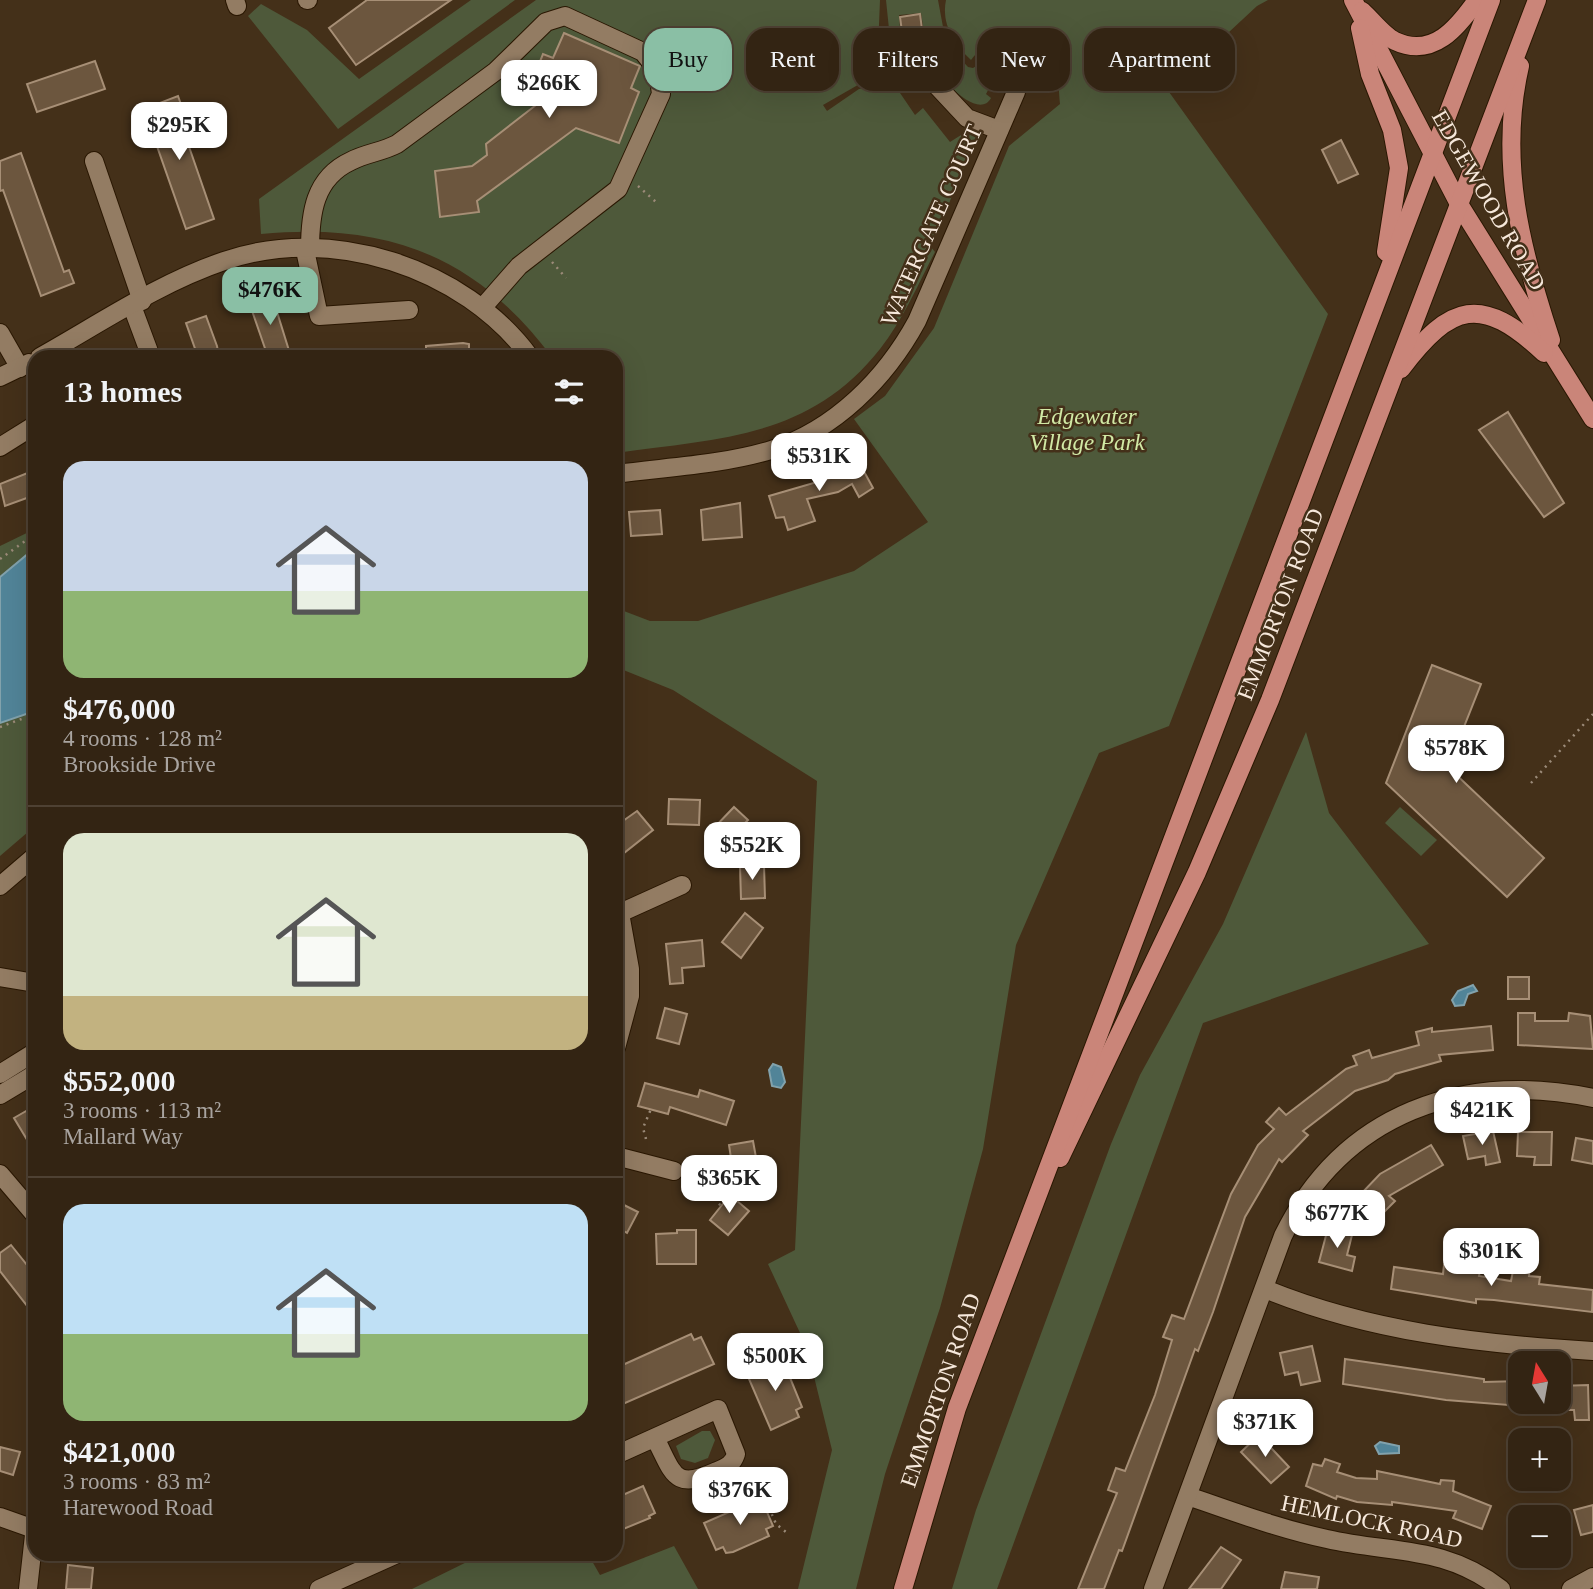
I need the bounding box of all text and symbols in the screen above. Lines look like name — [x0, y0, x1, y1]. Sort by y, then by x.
chip: Buy — [644, 28, 732, 91]
chip: Rent — [746, 28, 839, 91]
chip: Filters — [853, 28, 963, 91]
chip: New — [977, 28, 1070, 91]
chip: Apartment — [1084, 28, 1235, 91]
pin: $266K — [500, 60, 598, 120]
text: $266K — [517, 70, 581, 95]
pin: $295K — [130, 102, 228, 162]
street label: EDGEWOOD ROAD — [1427, 106, 1550, 295]
text: $295K — [147, 112, 211, 137]
street label: WATERGATE COURT — [876, 121, 987, 330]
pin: $476K — [221, 268, 319, 327]
text: $476K — [238, 277, 302, 302]
icon: filters — [550, 373, 588, 411]
text: 13 homes — [63, 375, 182, 408]
park label: Edgewater Village Park — [1029, 404, 1145, 455]
pin: $531K — [770, 434, 868, 493]
text: $531K — [787, 443, 851, 468]
street label: EMMORTON ROAD — [1232, 505, 1329, 704]
icon: home — [263, 507, 389, 633]
text: $476,000 — [63, 692, 176, 725]
text: 4 rooms · 128 m² — [63, 726, 222, 751]
pin: $578K — [1407, 726, 1505, 785]
text: $578K — [1424, 735, 1488, 760]
text: Brookside Drive — [63, 752, 216, 777]
pin: $552K — [703, 822, 801, 882]
text: $552K — [720, 832, 784, 857]
icon: home — [263, 879, 389, 1005]
text: $552,000 — [63, 1064, 176, 1097]
pin: $421K — [1433, 1088, 1531, 1147]
text: $421K — [1450, 1097, 1514, 1122]
text: 3 rooms · 113 m² — [63, 1098, 221, 1123]
text: Mallard Way — [63, 1124, 183, 1149]
pin: $365K — [680, 1156, 778, 1215]
text: $365K — [697, 1165, 761, 1190]
pin: $677K — [1288, 1190, 1386, 1250]
text: $677K — [1305, 1200, 1369, 1225]
pin: $301K — [1442, 1228, 1540, 1288]
text: $301K — [1459, 1238, 1523, 1263]
icon: home — [263, 1250, 389, 1376]
street label: EMMORTON ROAD — [896, 1290, 985, 1490]
pin: $500K — [726, 1334, 824, 1393]
text: $500K — [743, 1343, 807, 1368]
north arrow — [1508, 1351, 1572, 1414]
map controls — [1508, 1351, 1571, 1568]
pin: $371K — [1216, 1400, 1314, 1459]
text: $371K — [1233, 1409, 1297, 1434]
button: + — [1508, 1428, 1571, 1491]
text: $421,000 — [63, 1435, 176, 1468]
pin: $376K — [691, 1468, 789, 1527]
text: 3 rooms · 83 m² — [63, 1469, 210, 1494]
text: $376K — [708, 1477, 772, 1502]
street label: HEMLOCK ROAD — [1279, 1490, 1465, 1553]
text: Harewood Road — [63, 1495, 213, 1520]
button: − — [1508, 1505, 1571, 1568]

